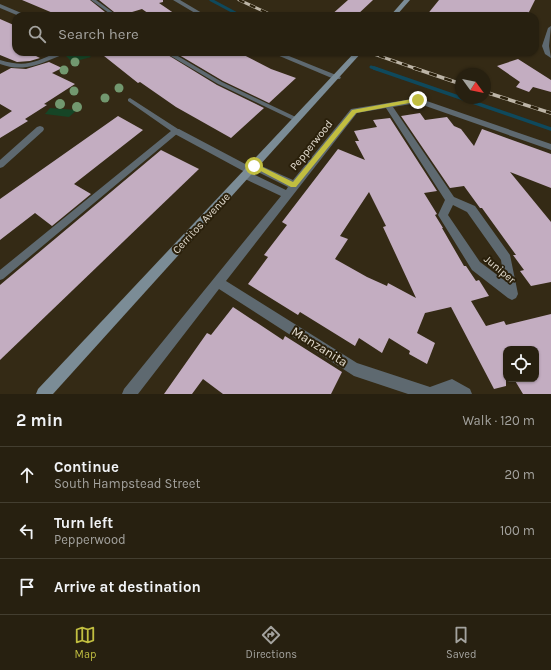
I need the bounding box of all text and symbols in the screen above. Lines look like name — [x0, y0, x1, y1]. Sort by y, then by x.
search box — [12, 12, 539, 56]
icon: search — [26, 23, 48, 45]
text: Search here — [58, 25, 139, 43]
north arrow — [455, 68, 491, 104]
route end — [409, 91, 427, 109]
street label: Pepperwood — [287, 118, 336, 173]
route start — [245, 157, 263, 175]
street label: Cerritos Avenue — [170, 190, 233, 256]
street label: Juniper — [481, 252, 518, 286]
street label: Manzanita — [289, 323, 350, 370]
map controls — [503, 346, 539, 382]
button: locate — [503, 346, 539, 382]
text: 2 min — [16, 410, 63, 430]
text: Walk · 120 m — [462, 413, 535, 428]
text: Continue — [54, 458, 119, 476]
icon: ahead — [16, 464, 38, 486]
text: 20 m — [505, 467, 535, 482]
text: South Hampstead Street — [54, 476, 200, 491]
text: Turn left — [54, 514, 113, 532]
icon: left — [16, 520, 38, 542]
text: 100 m — [500, 523, 535, 538]
text: Pepperwood — [54, 532, 126, 547]
icon: arrive — [16, 576, 38, 598]
text: Arrive at destination — [54, 578, 201, 596]
tab: Map — [74, 624, 96, 661]
tab: Directions — [245, 624, 297, 661]
tab: Saved — [446, 624, 477, 661]

